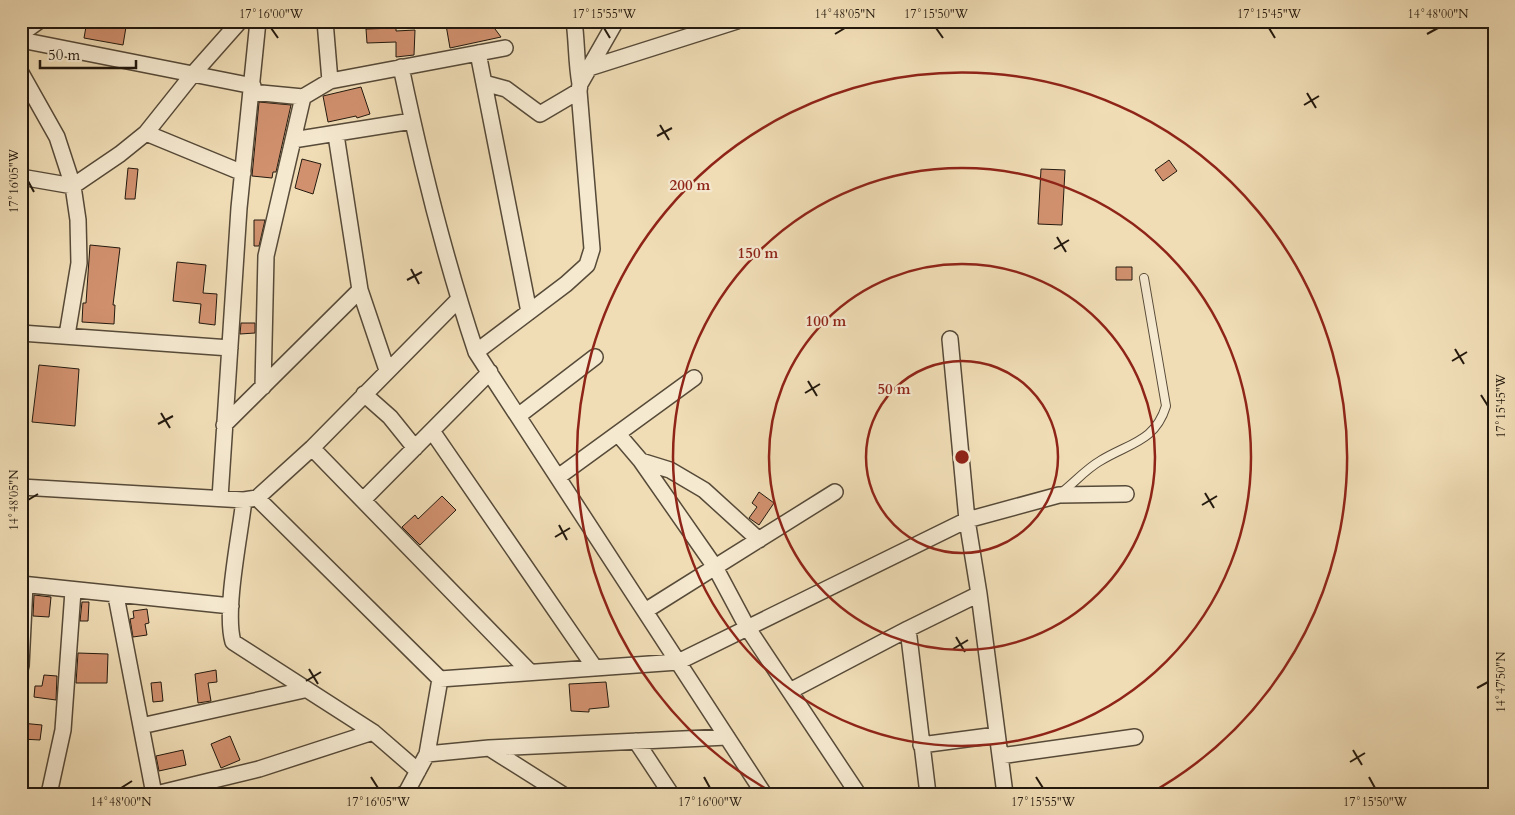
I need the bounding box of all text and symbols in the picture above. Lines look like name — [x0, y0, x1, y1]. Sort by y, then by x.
text: 17°16'00"W — [239, 6, 304, 22]
text: 17°15'55"W — [572, 6, 637, 22]
text: 14°48'05"N — [815, 6, 876, 22]
text: 17°15'50"W — [904, 6, 969, 22]
text: 17°15'45"W — [1237, 6, 1302, 22]
text: 14°48'00"N — [1408, 6, 1469, 22]
scale bar — [40, 38, 136, 70]
text: 50 m — [48, 45, 80, 65]
text: 17°16'05"W — [6, 148, 22, 213]
text: 200 m — [670, 175, 711, 195]
text: 150 m — [738, 243, 779, 263]
text: 100 m — [806, 311, 847, 331]
text: 17°15'45"W — [1493, 373, 1509, 438]
text: 50 m — [877, 379, 911, 399]
centre of rings — [953, 448, 971, 466]
text: 14°48'05"N — [6, 469, 22, 530]
text: 14°47'50"N — [1493, 651, 1509, 712]
text: 14°48'00"N — [91, 794, 152, 810]
text: 17°16'05"W — [346, 794, 411, 810]
text: 17°16'00"W — [678, 794, 743, 810]
text: 17°15'55"W — [1011, 794, 1076, 810]
text: 17°15'50"W — [1343, 794, 1408, 810]

